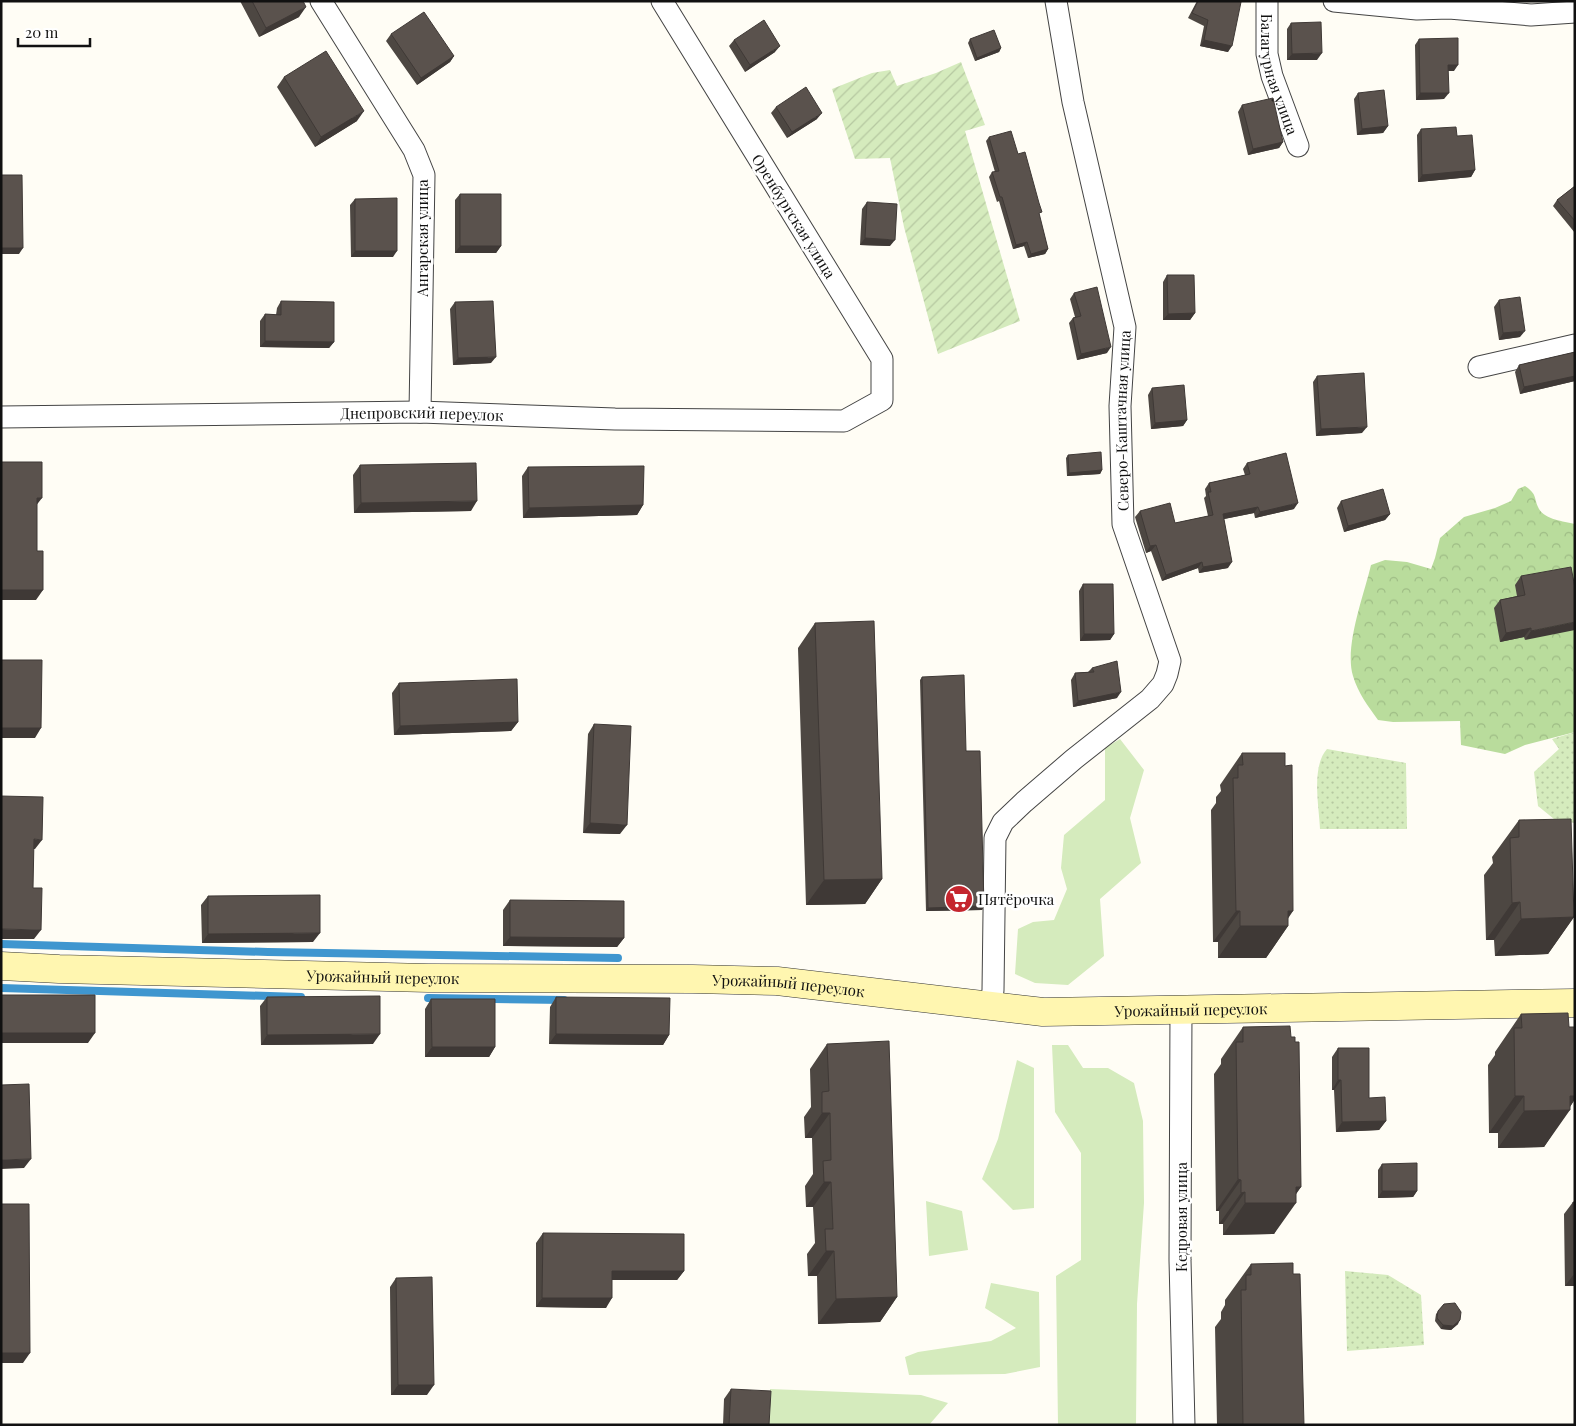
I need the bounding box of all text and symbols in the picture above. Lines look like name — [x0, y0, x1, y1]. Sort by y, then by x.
street label: Балагурная улица — [1257, 14, 1303, 138]
scale bar — [18, 15, 90, 47]
text: 20 m — [25, 22, 59, 42]
street label: Оренбургская улица — [748, 150, 841, 283]
street label: Ангарская улица — [412, 179, 432, 298]
street label: Северо-Каштачная улица — [1110, 329, 1135, 512]
street label: Днепровский переулок — [340, 402, 504, 425]
supermarket icon: Пятёрочка — [944, 884, 974, 914]
place label: Пятёрочка — [978, 889, 1055, 909]
street label: Урожайный переулок — [305, 965, 460, 988]
street label: Урожайный переулок — [711, 969, 866, 1001]
street label: Урожайный переулок — [1113, 998, 1268, 1021]
street label: Кедровая улица — [1171, 1162, 1191, 1272]

